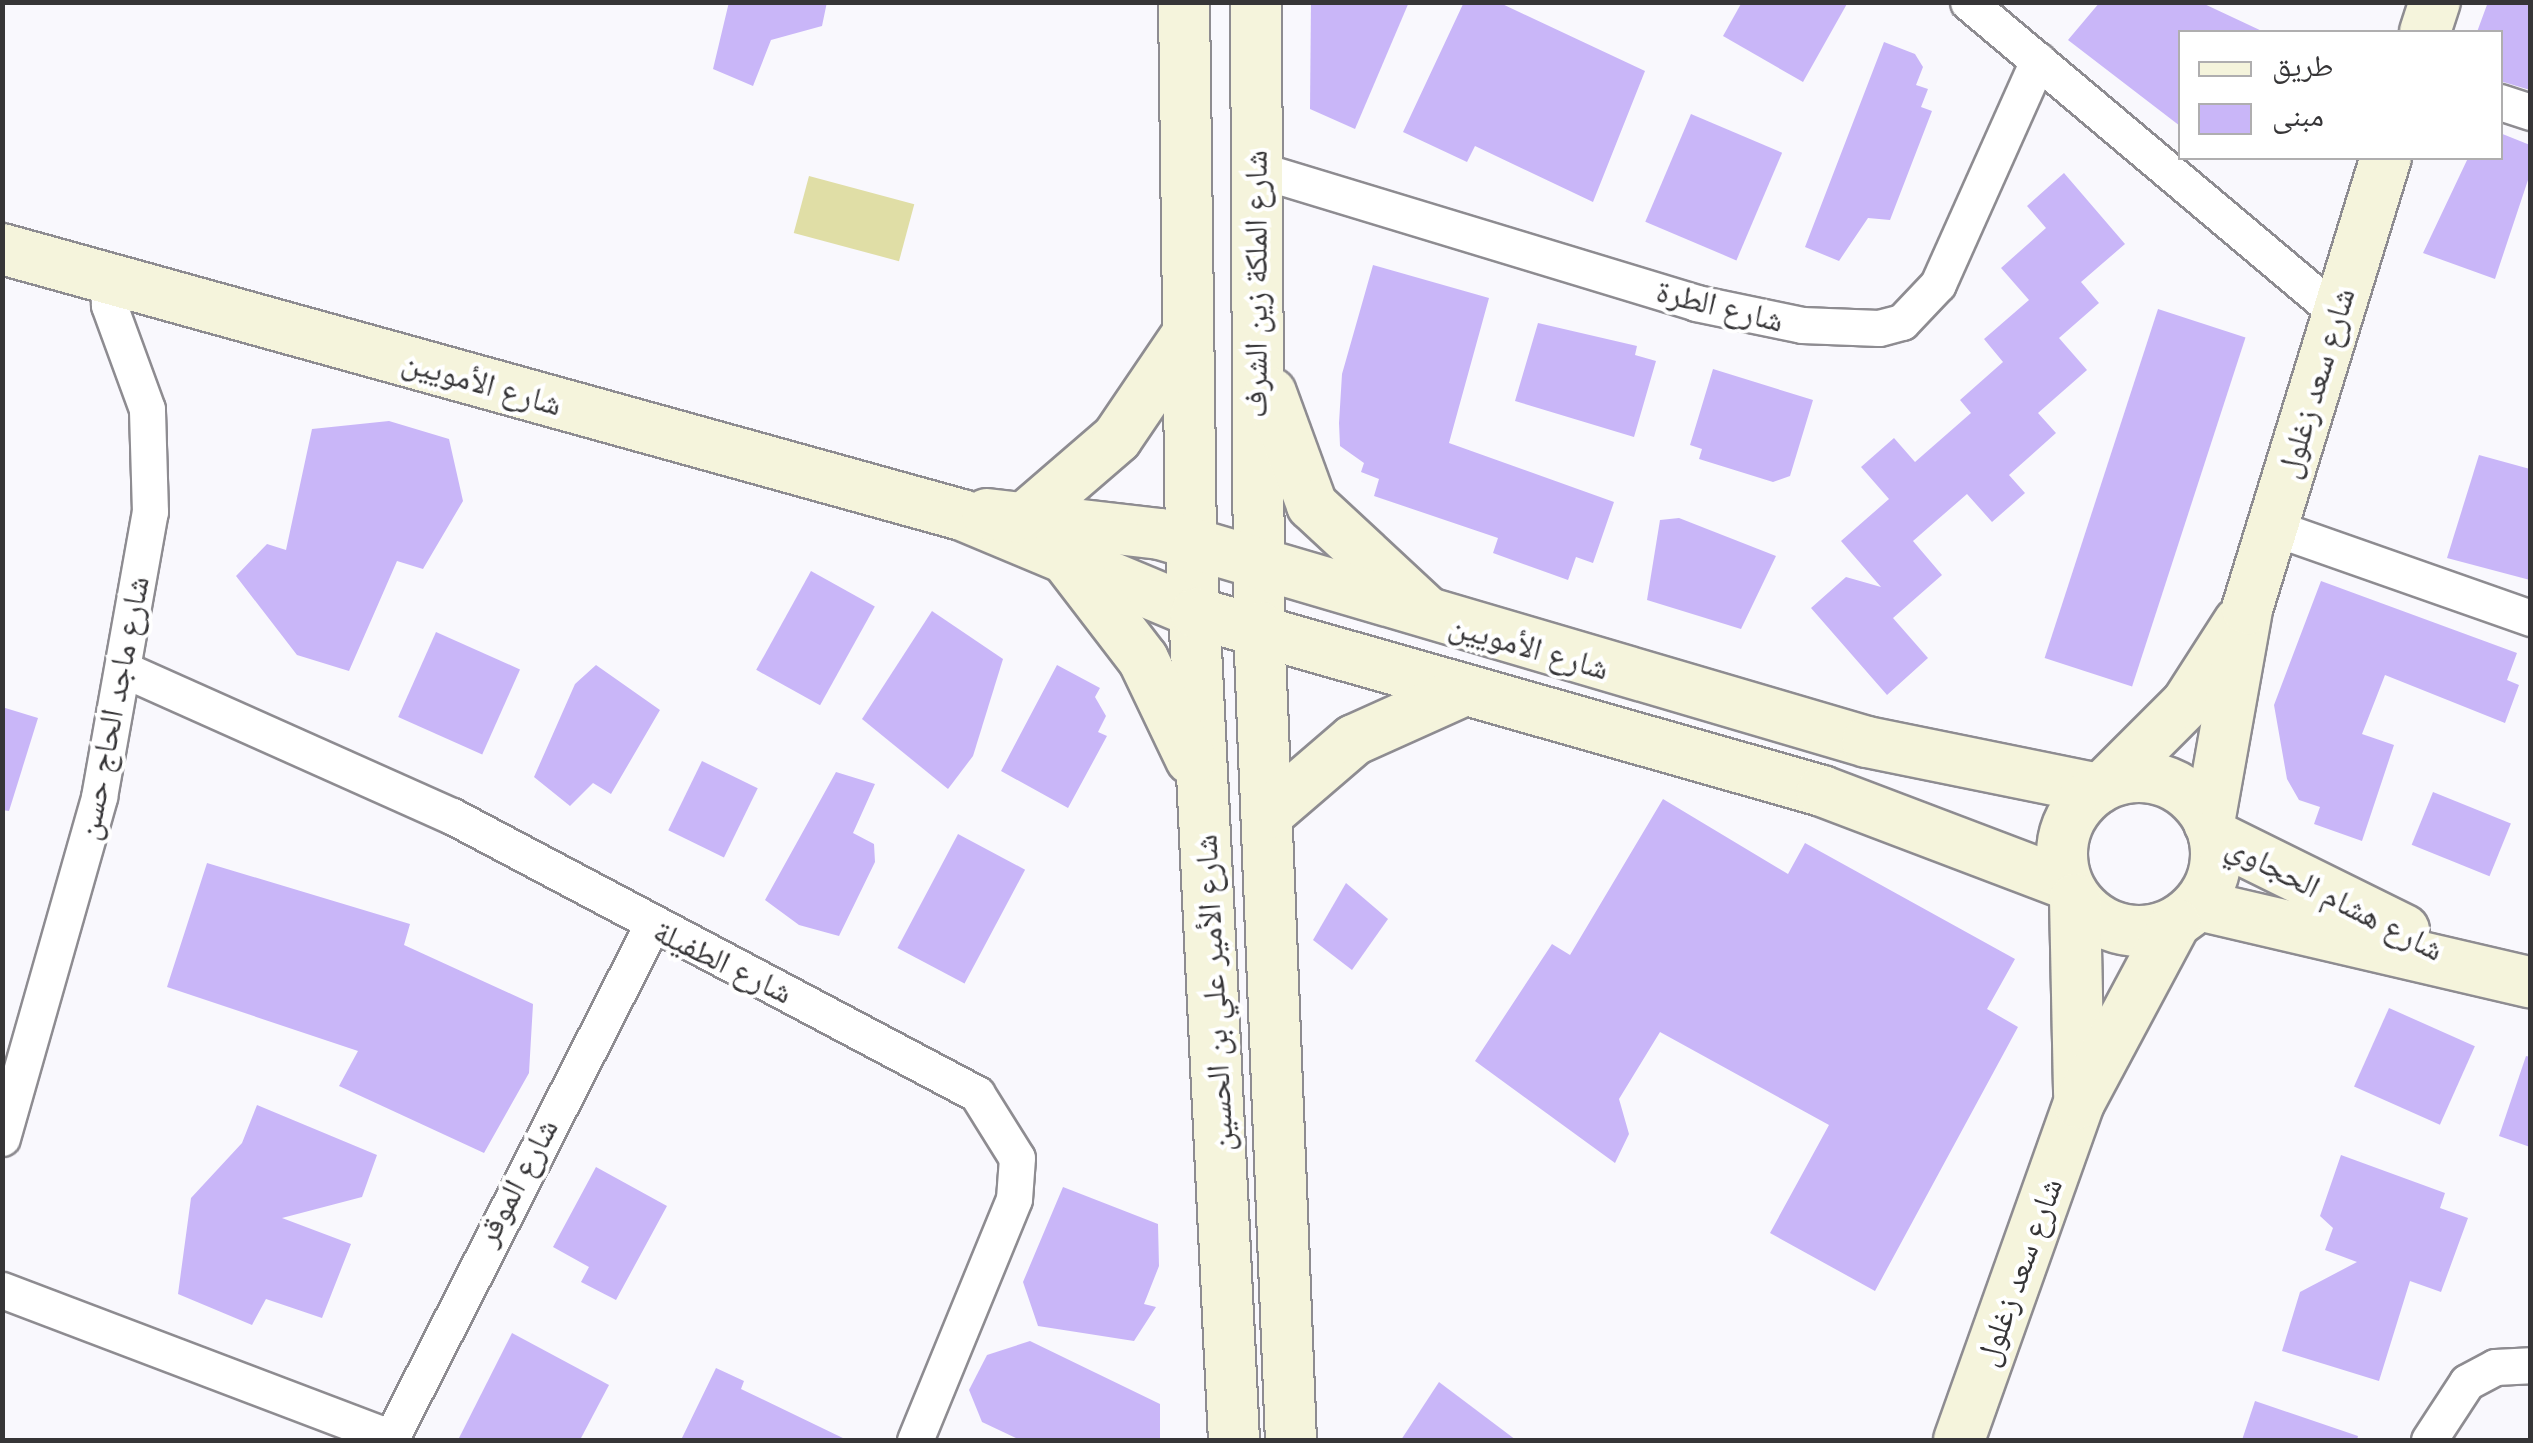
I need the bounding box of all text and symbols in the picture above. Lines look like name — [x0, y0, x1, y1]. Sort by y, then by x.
legend — [2178, 30, 2503, 160]
text: طريق — [2272, 46, 2333, 85]
text: مبنى — [2272, 96, 2324, 135]
street label: شارع الملكة زين الشرف — [1237, 150, 1275, 418]
street label: شارع الطرة — [1652, 272, 1788, 340]
street label: شارع سعد زغلول — [2269, 283, 2363, 483]
street label: شارع الأمويين — [398, 342, 566, 424]
street label: شارع ماجد الحاج حسن — [69, 573, 157, 843]
street label: شارع الأمويين — [1445, 606, 1613, 688]
street label: شارع هشام الحجاوي — [2220, 827, 2450, 969]
street label: شارع الأمير علي بن الحسين — [1187, 833, 1241, 1153]
street label: شارع الطفيلة — [647, 912, 799, 1012]
street label: شارع الموقر — [468, 1112, 566, 1252]
street label: شارع سعد زغلول — [1967, 1173, 2071, 1371]

